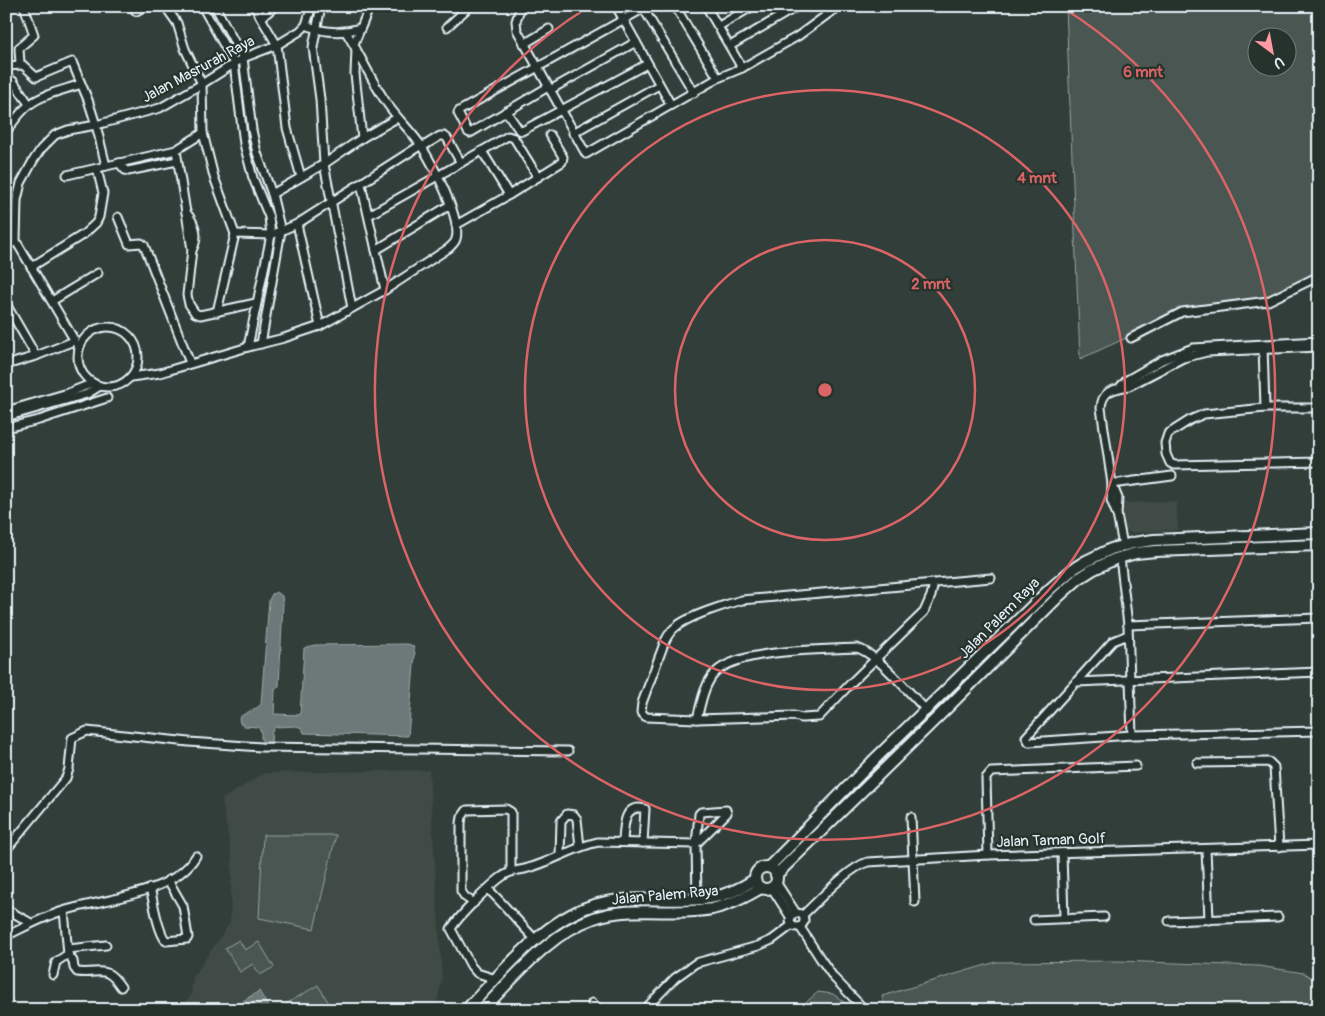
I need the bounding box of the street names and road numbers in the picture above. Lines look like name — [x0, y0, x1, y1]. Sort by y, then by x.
street label: Jalan Masrurah Raya — [139, 32, 258, 107]
street label: Jalan Palem Raya — [955, 574, 1044, 663]
street label: Jalan Taman Golf — [996, 829, 1106, 852]
street label: Jalan Palem Raya — [611, 881, 719, 910]

